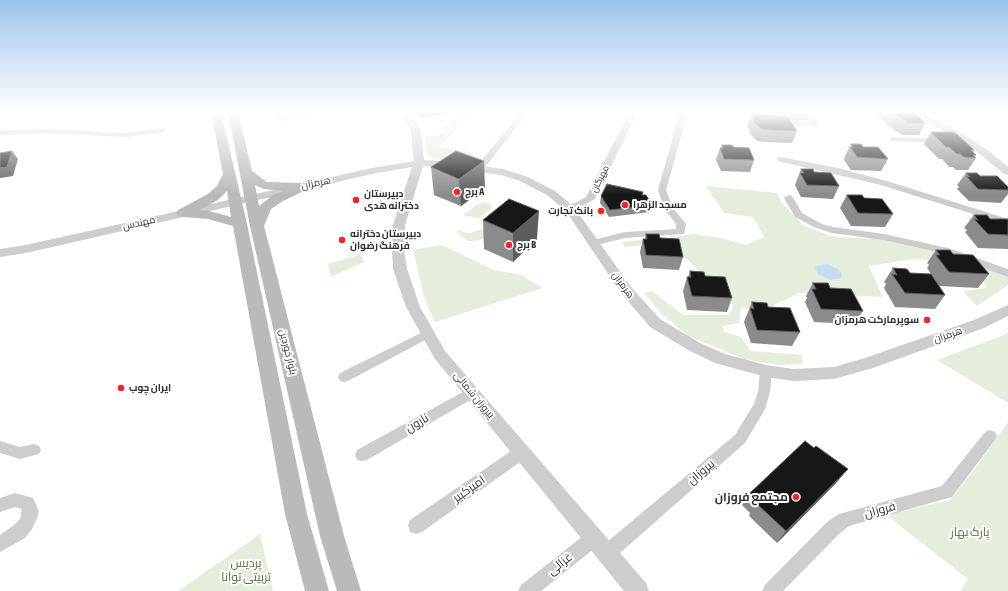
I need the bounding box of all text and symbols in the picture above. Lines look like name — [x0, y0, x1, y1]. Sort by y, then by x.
street label: مهرگان — [589, 164, 611, 194]
street label: هرمزان — [300, 174, 332, 192]
place label: برج A — [465, 186, 484, 198]
marker: برج A — [452, 187, 462, 197]
place label: دبیرستان دخترانه هدی — [364, 188, 419, 212]
marker: دبیرستان دخترانه هدی — [351, 195, 361, 205]
place label: مسجد الزهرا — [633, 199, 687, 211]
marker: مسجد الزهرا — [620, 200, 630, 210]
place label: بانک تجارت — [548, 205, 593, 217]
marker: بانک تجارت — [596, 206, 606, 216]
street label: مهندس — [121, 213, 157, 233]
place label: دبیرستان دخترانه فرهنگ رضوان — [350, 228, 421, 252]
marker: دبیرستان دخترانه فرهنگ رضوان — [337, 235, 347, 245]
place label: برج B — [517, 239, 536, 251]
marker: برج B — [504, 240, 514, 250]
street label: هرمزان — [609, 269, 637, 301]
place label: سوپرمارکت هرمزان — [834, 314, 919, 326]
marker: سوپرمارکت هرمزان — [922, 315, 932, 325]
street label: هرمزان — [932, 324, 964, 346]
street label: بلوار خوردین — [277, 328, 299, 376]
street label: پیروزان شمالی — [451, 369, 497, 421]
place label: ایران چوب — [129, 382, 171, 394]
marker: ایران چوب — [116, 383, 126, 393]
street label: نارون — [403, 411, 431, 435]
street label: پیروزان — [684, 456, 718, 488]
street label: امیرکبیر — [450, 473, 488, 505]
place label: مجتمع فروزان — [715, 490, 788, 504]
marker: مجتمع فروزان — [791, 492, 801, 502]
street label: فروزان — [863, 499, 897, 521]
park label: پارک بهار — [951, 525, 989, 539]
street label: غزالی — [545, 550, 575, 578]
park label: پردیس تربیتی توانا — [221, 556, 271, 584]

